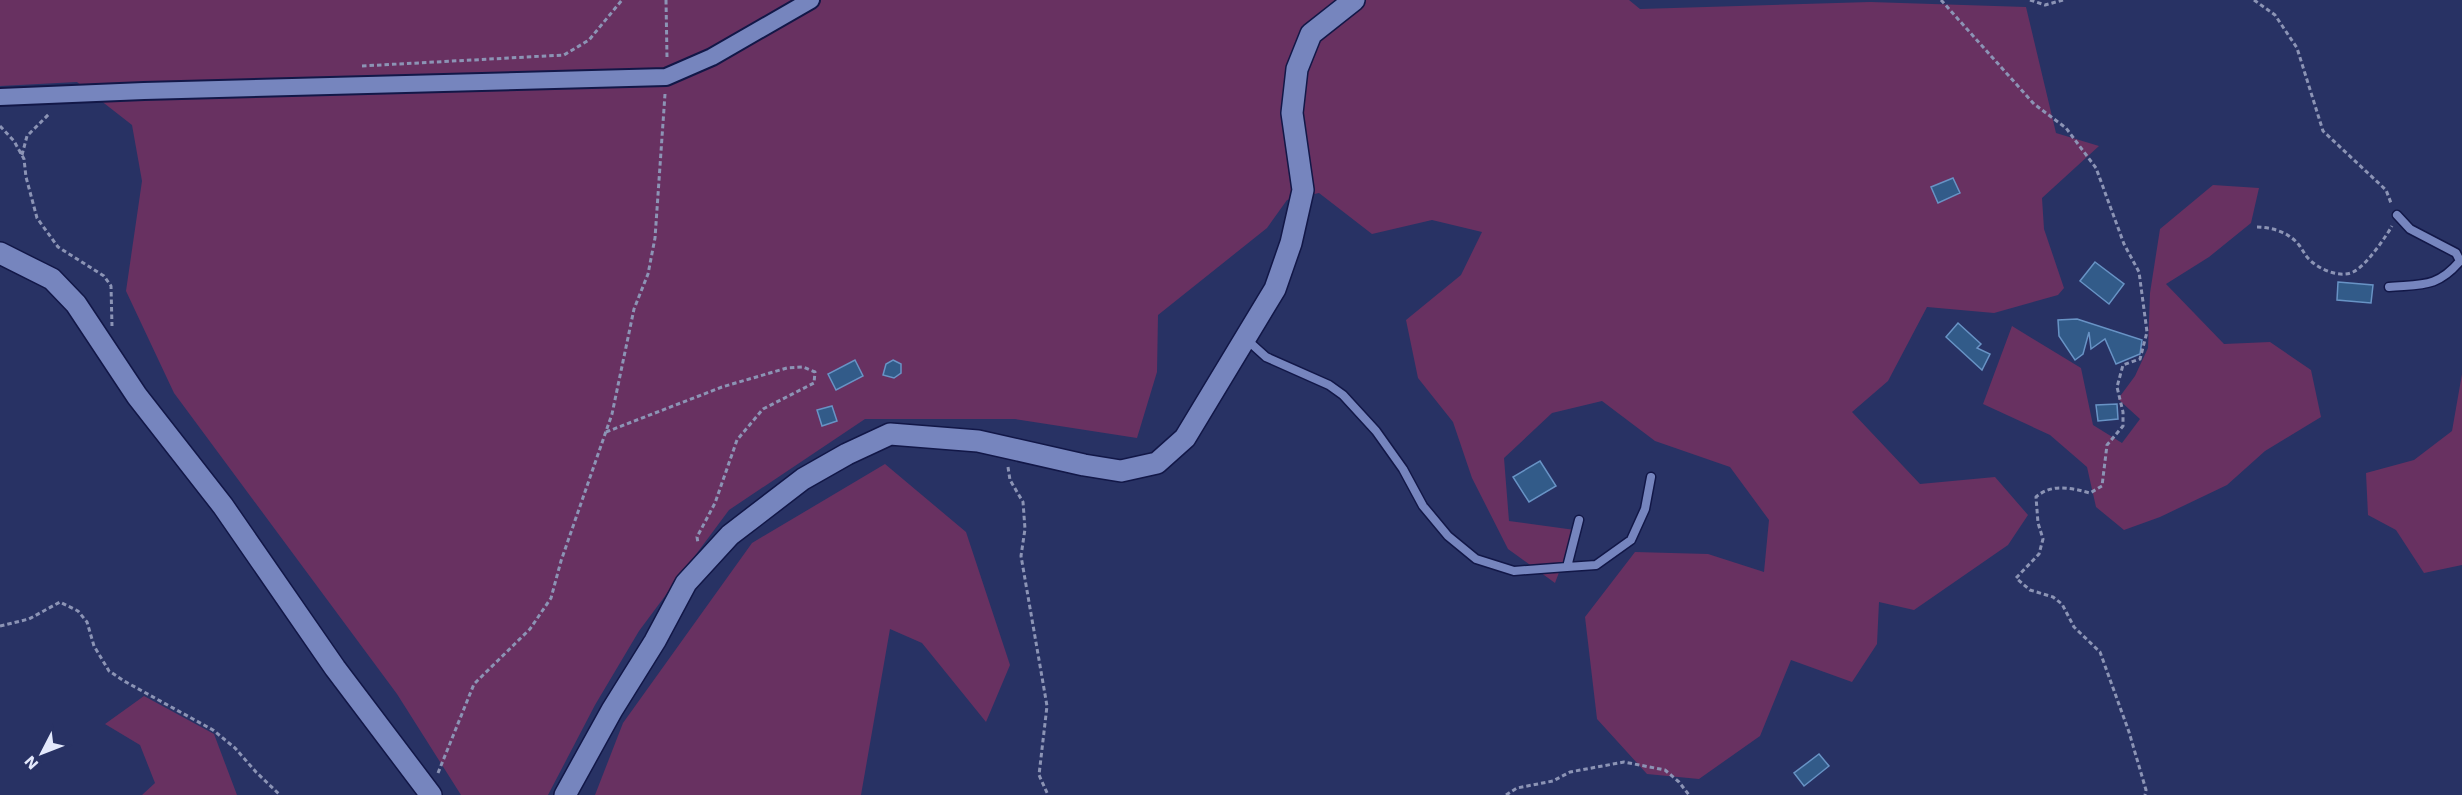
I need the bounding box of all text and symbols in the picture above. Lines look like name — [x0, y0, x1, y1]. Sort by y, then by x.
north arrow — [12, 723, 72, 783]
text: N — [20, 752, 42, 773]

